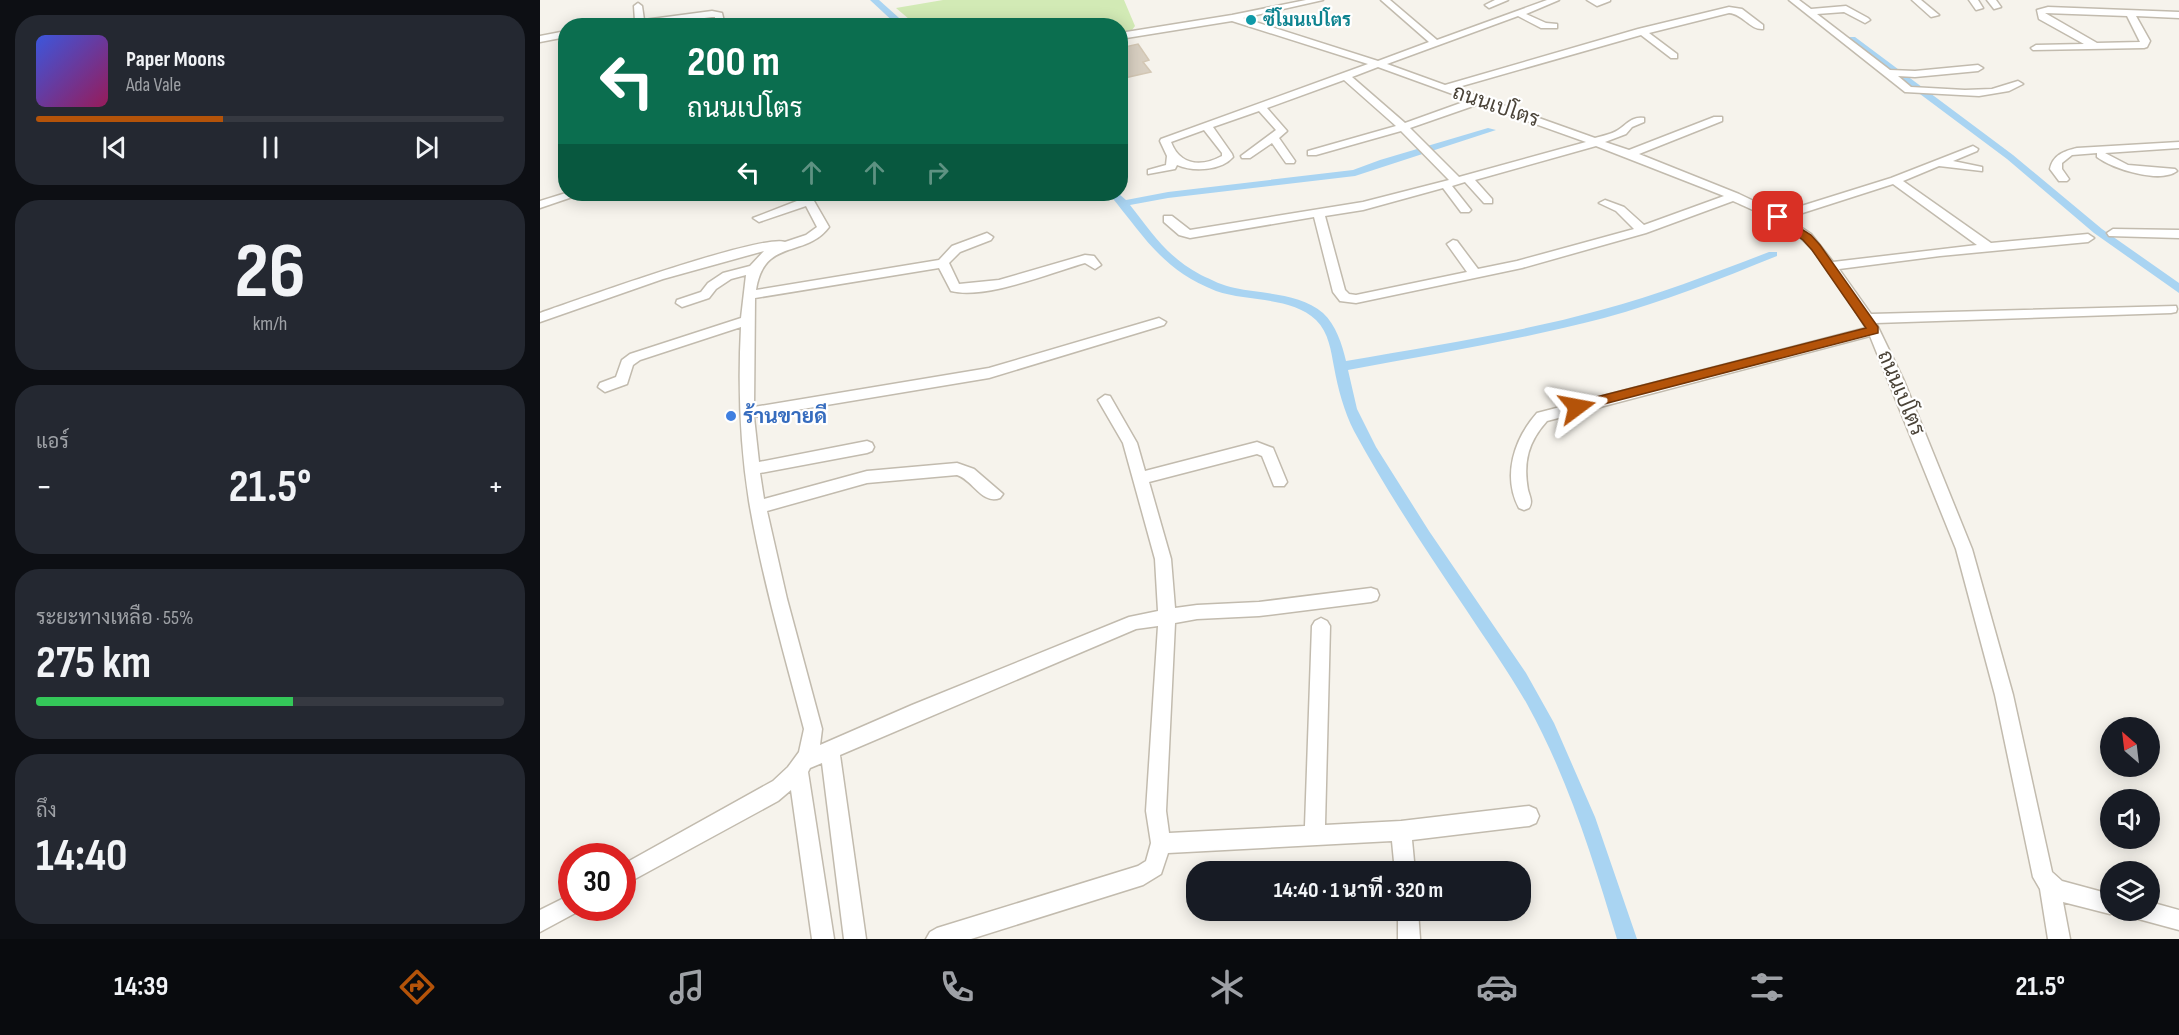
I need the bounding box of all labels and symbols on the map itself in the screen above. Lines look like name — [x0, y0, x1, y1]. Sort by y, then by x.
place label: ซีโมนเปโตร — [1263, 7, 1351, 31]
marker: ซีโมนเปโตร — [1244, 13, 1258, 27]
street label: ถนนเปโตร — [1449, 79, 1543, 132]
pin — [1752, 191, 1803, 242]
street label: ถนนเปโตร — [1872, 346, 1931, 439]
position arrow — [1545, 375, 1609, 439]
place label: ร้านขายดี — [743, 403, 827, 429]
marker: ร้านขายดี — [724, 409, 738, 423]
north arrow — [2100, 717, 2160, 777]
speed limit sign: 30 — [558, 843, 636, 921]

